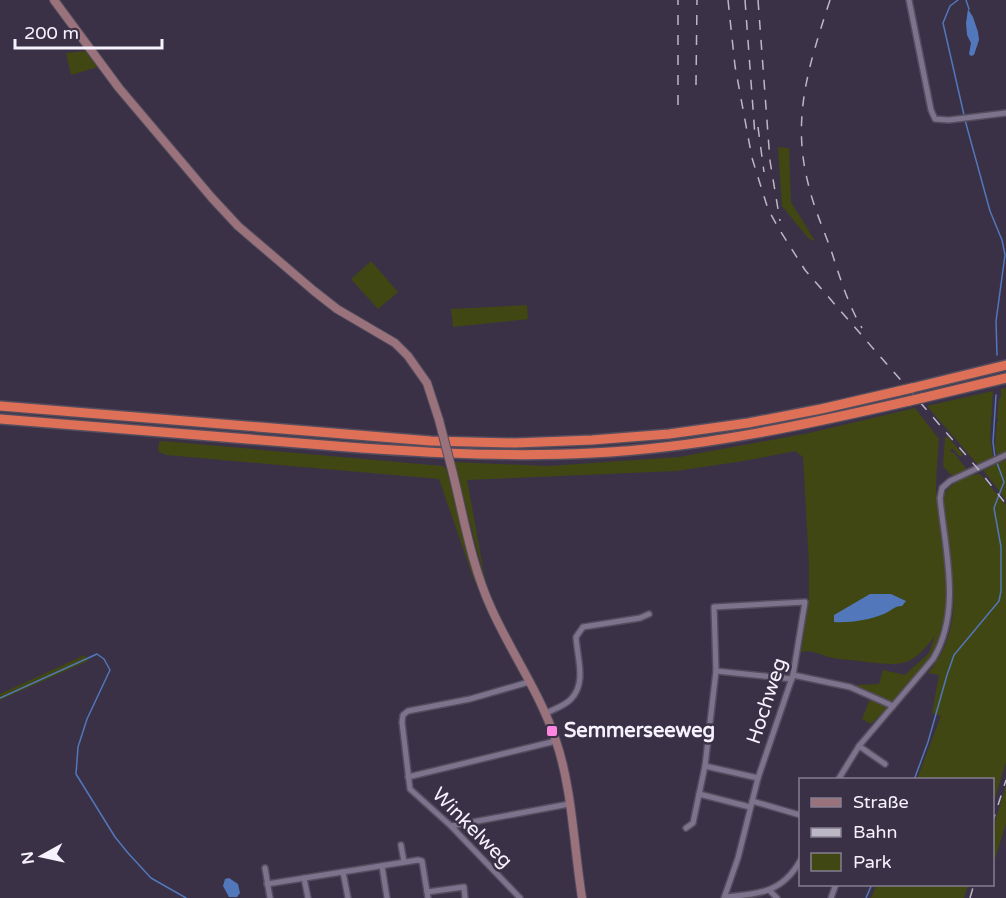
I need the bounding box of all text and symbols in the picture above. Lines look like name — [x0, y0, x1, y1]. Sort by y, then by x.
scale bar — [15, 12, 162, 50]
text: 200 m — [24, 22, 79, 44]
street label: Hochweg — [742, 655, 792, 747]
place label: Semmerseeweg — [564, 719, 715, 743]
marker: Semmerseeweg — [545, 724, 559, 738]
legend — [799, 778, 994, 886]
street label: Winkelweg — [427, 783, 517, 873]
text: Straße — [853, 791, 909, 813]
text: Bahn — [853, 821, 898, 843]
north arrow — [12, 826, 72, 886]
text: N — [17, 850, 39, 866]
text: Park — [853, 851, 892, 873]

